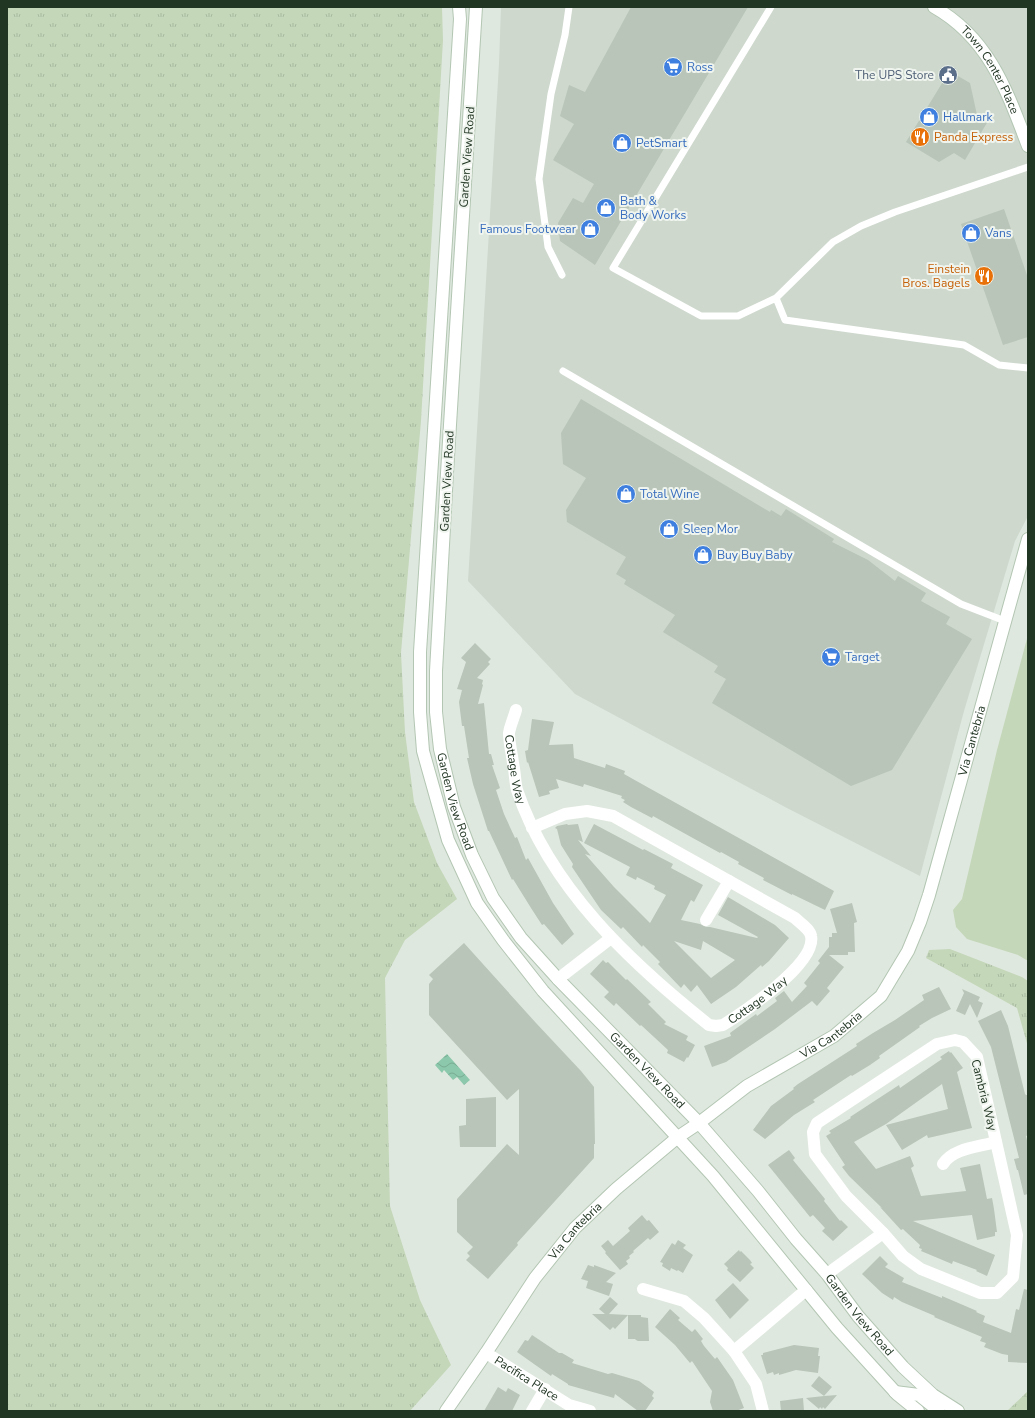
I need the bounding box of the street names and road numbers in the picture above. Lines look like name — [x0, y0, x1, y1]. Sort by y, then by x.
street label: Town Center Place — [957, 22, 1023, 116]
street label: Garden View Road — [455, 106, 479, 208]
street label: Garden View Road — [436, 430, 458, 532]
street label: Via Cantebria — [954, 704, 989, 779]
street label: Cottage Way — [501, 734, 530, 807]
street label: Garden View Road — [433, 751, 477, 852]
street label: Cottage Way — [725, 972, 791, 1028]
street label: Via Cantebria — [796, 1008, 865, 1062]
street label: Garden View Road — [606, 1029, 688, 1112]
street label: Cambria Way — [967, 1058, 1001, 1133]
street label: Via Cantebria — [544, 1199, 605, 1264]
street label: Garden View Road — [822, 1271, 897, 1359]
street label: Pacifica Place — [491, 1352, 562, 1405]

